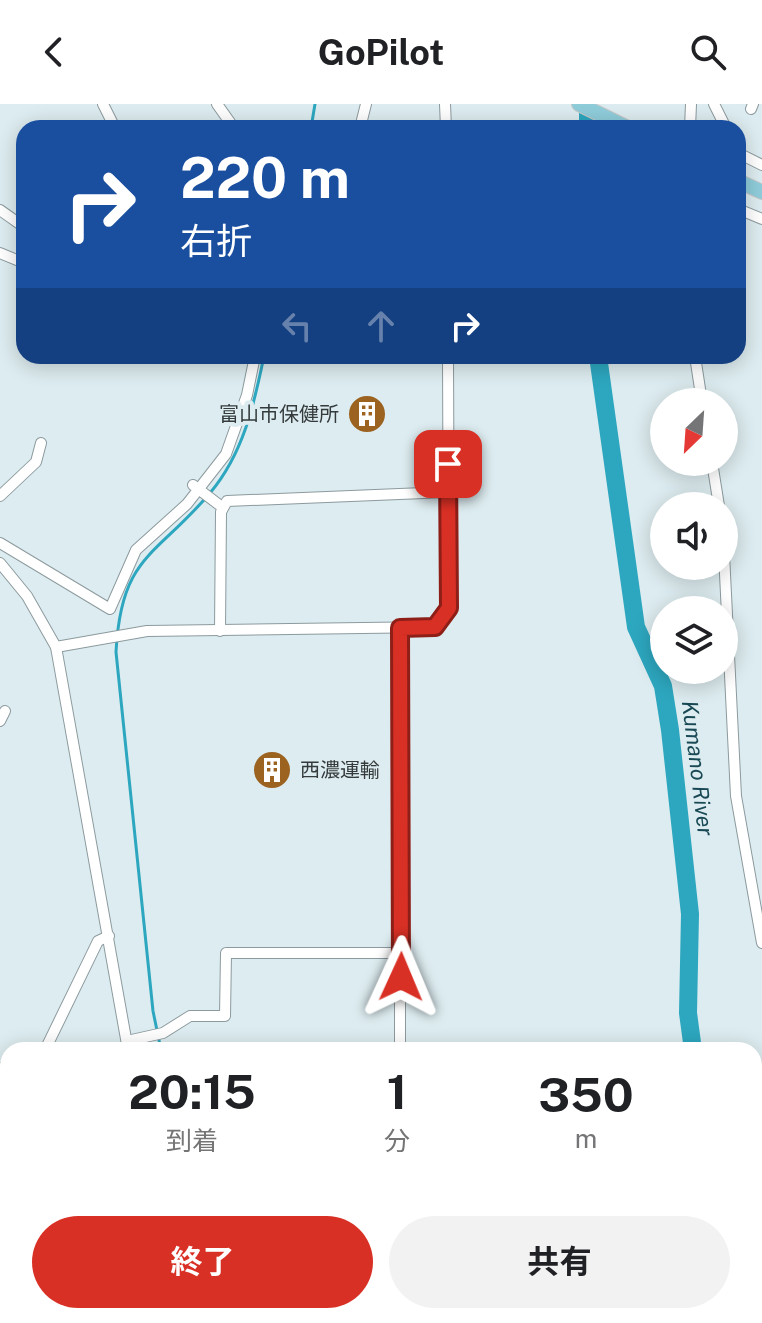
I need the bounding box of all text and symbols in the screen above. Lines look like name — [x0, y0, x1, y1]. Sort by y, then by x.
icon: back — [32, 30, 76, 74]
icon: search — [686, 30, 730, 74]
text: GoPilot — [318, 31, 444, 73]
text: 220 m — [180, 145, 350, 211]
icon: right — [48, 152, 152, 256]
text: 右折 — [180, 220, 252, 262]
icon: left — [275, 304, 319, 348]
icon: ahead — [359, 304, 403, 348]
icon: right — [443, 304, 487, 348]
north arrow — [650, 388, 738, 476]
map controls — [650, 388, 738, 684]
building icon: 富山市保健所 — [346, 393, 388, 435]
place label: 富山市保健所 — [219, 402, 339, 426]
pin — [414, 430, 482, 498]
icon: arrive — [426, 442, 470, 486]
button: sound — [650, 492, 738, 580]
button: layers — [650, 596, 738, 684]
water label: Kumano River — [677, 699, 719, 838]
building icon: 西濃運輸 — [251, 749, 293, 791]
place label: 西濃運輸 — [300, 758, 380, 782]
position arrow — [359, 935, 443, 1019]
text: 20:15 — [128, 1063, 256, 1120]
text: 1 — [387, 1063, 407, 1120]
text: 350 — [538, 1066, 634, 1123]
text: m — [575, 1123, 597, 1154]
text: 到着 — [166, 1125, 218, 1156]
text: 分 — [384, 1125, 410, 1156]
button: 終了 — [32, 1216, 373, 1308]
button: 共有 — [389, 1216, 730, 1308]

